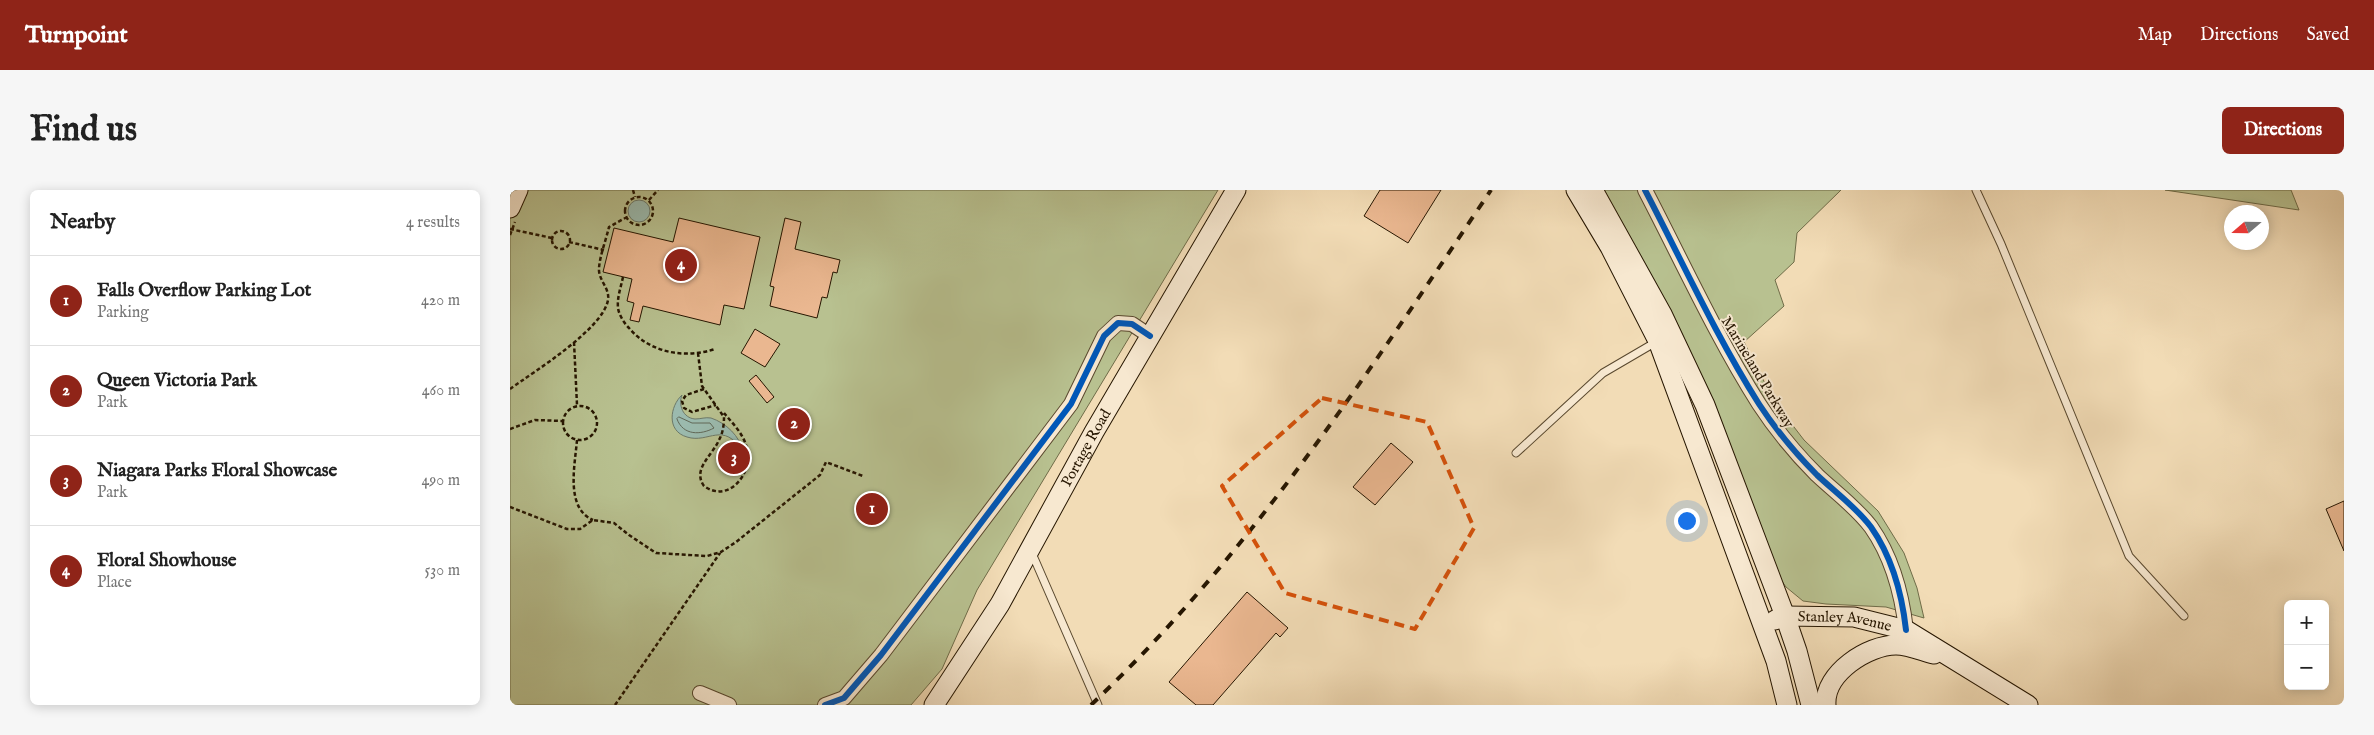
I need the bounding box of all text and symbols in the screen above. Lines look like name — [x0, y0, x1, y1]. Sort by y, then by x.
text: Turnpoint — [25, 20, 128, 51]
text: Map — [2138, 24, 2172, 47]
text: Directions — [2200, 24, 2278, 47]
text: Saved — [2306, 24, 2349, 47]
button: Directions — [2222, 107, 2344, 154]
text: Find us — [30, 108, 137, 153]
north arrow — [2224, 205, 2269, 250]
text: Nearby — [50, 209, 115, 236]
text: 4 results — [406, 213, 460, 233]
pin: 4 — [665, 246, 697, 284]
text: Falls Overflow Parking Lot — [97, 279, 311, 303]
text: 1 — [63, 291, 69, 311]
text: 420 m — [421, 291, 460, 311]
text: Parking — [97, 303, 149, 323]
street label: Marineland Parkway — [1717, 313, 1799, 432]
text: Queen Victoria Park — [97, 369, 257, 393]
text: 2 — [62, 381, 70, 401]
text: 460 m — [422, 381, 460, 401]
text: Park — [97, 393, 127, 413]
pin: 2 — [778, 405, 810, 443]
street label: Portage Road — [1057, 405, 1116, 490]
pin: 3 — [718, 439, 750, 477]
text: Niagara Parks Floral Showcase — [97, 459, 337, 483]
text: 3 — [63, 471, 69, 491]
text: 490 m — [421, 471, 460, 491]
text: Park — [97, 483, 127, 503]
pin: 1 — [856, 490, 888, 528]
your location — [1674, 508, 1700, 534]
text: Floral Showhouse — [97, 549, 237, 573]
text: 4 — [62, 561, 70, 581]
text: 530 m — [425, 561, 460, 581]
text: Place — [97, 573, 132, 593]
map controls — [2284, 600, 2329, 690]
button: + — [2284, 600, 2329, 645]
street label: Stanley Avenue — [1798, 607, 1894, 636]
button: − — [2284, 645, 2329, 690]

